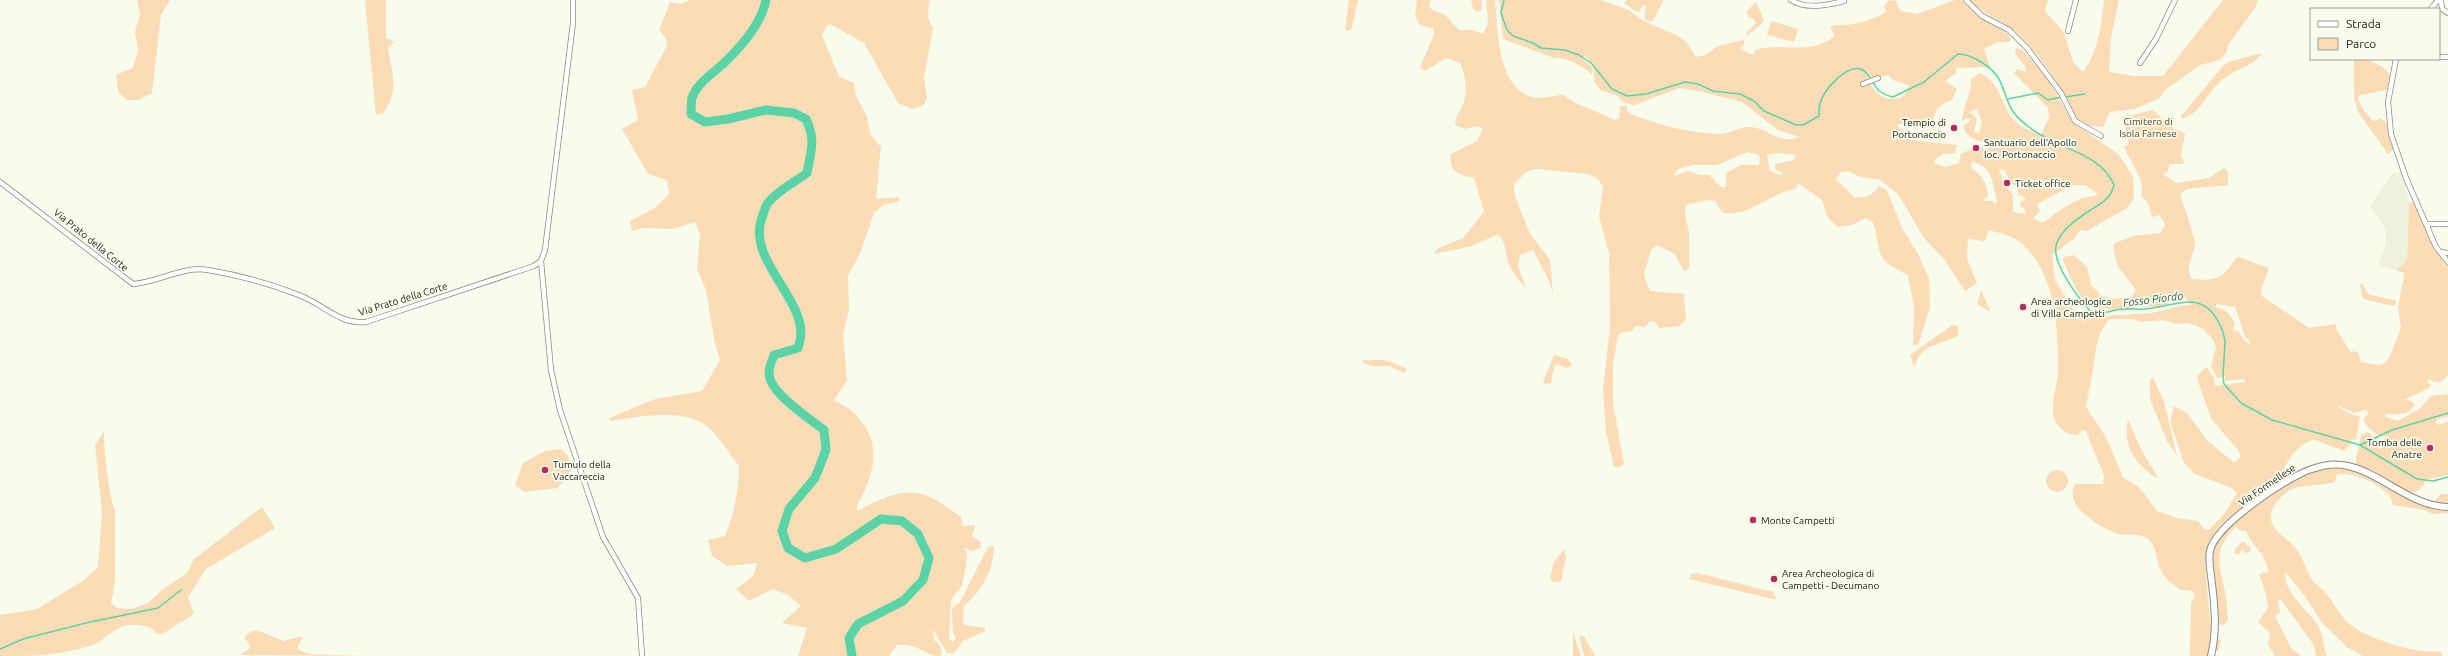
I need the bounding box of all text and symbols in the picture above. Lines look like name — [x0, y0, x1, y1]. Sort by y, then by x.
legend — [2310, 8, 2440, 60]
text: Strada — [2346, 17, 2381, 30]
text: Parco — [2346, 37, 2376, 50]
park label: Cimitero di Isola Farnese — [2119, 116, 2177, 139]
place label: Tempio di Portonaccio — [1892, 117, 1946, 140]
marker: Tempio di Portonaccio — [1949, 123, 1959, 133]
place label: Santuario dell'Apollo loc. Portonaccio — [1984, 137, 2077, 160]
marker: Santuario dell'Apollo loc. Portonaccio — [1971, 143, 1981, 153]
marker: Ticket office — [2002, 178, 2012, 188]
place label: Ticket office — [2015, 178, 2071, 189]
street label: Via Prato della Corte — [52, 207, 130, 273]
street label: Via Prato della Corte — [357, 280, 449, 318]
water label: Fosso Piordo — [2122, 289, 2184, 309]
place label: Area archeologica di Villa Campetti — [2031, 296, 2111, 319]
marker: Area archeologica di Villa Campetti — [2018, 302, 2028, 312]
place label: Tomba delle Anatre — [2367, 437, 2422, 460]
marker: Tomba delle Anatre — [2425, 443, 2435, 453]
place label: Tumulo della Vaccareccia — [553, 459, 611, 482]
street label: Via Formellese — [2236, 462, 2298, 508]
marker: Tumulo della Vaccareccia — [540, 465, 550, 475]
marker: Monte Campetti — [1748, 515, 1758, 525]
place label: Monte Campetti — [1761, 515, 1835, 526]
place label: Area Archeologica di Campetti - Decumano — [1782, 568, 1879, 591]
marker: Area Archeologica di Campetti - Decumano — [1769, 574, 1779, 584]

